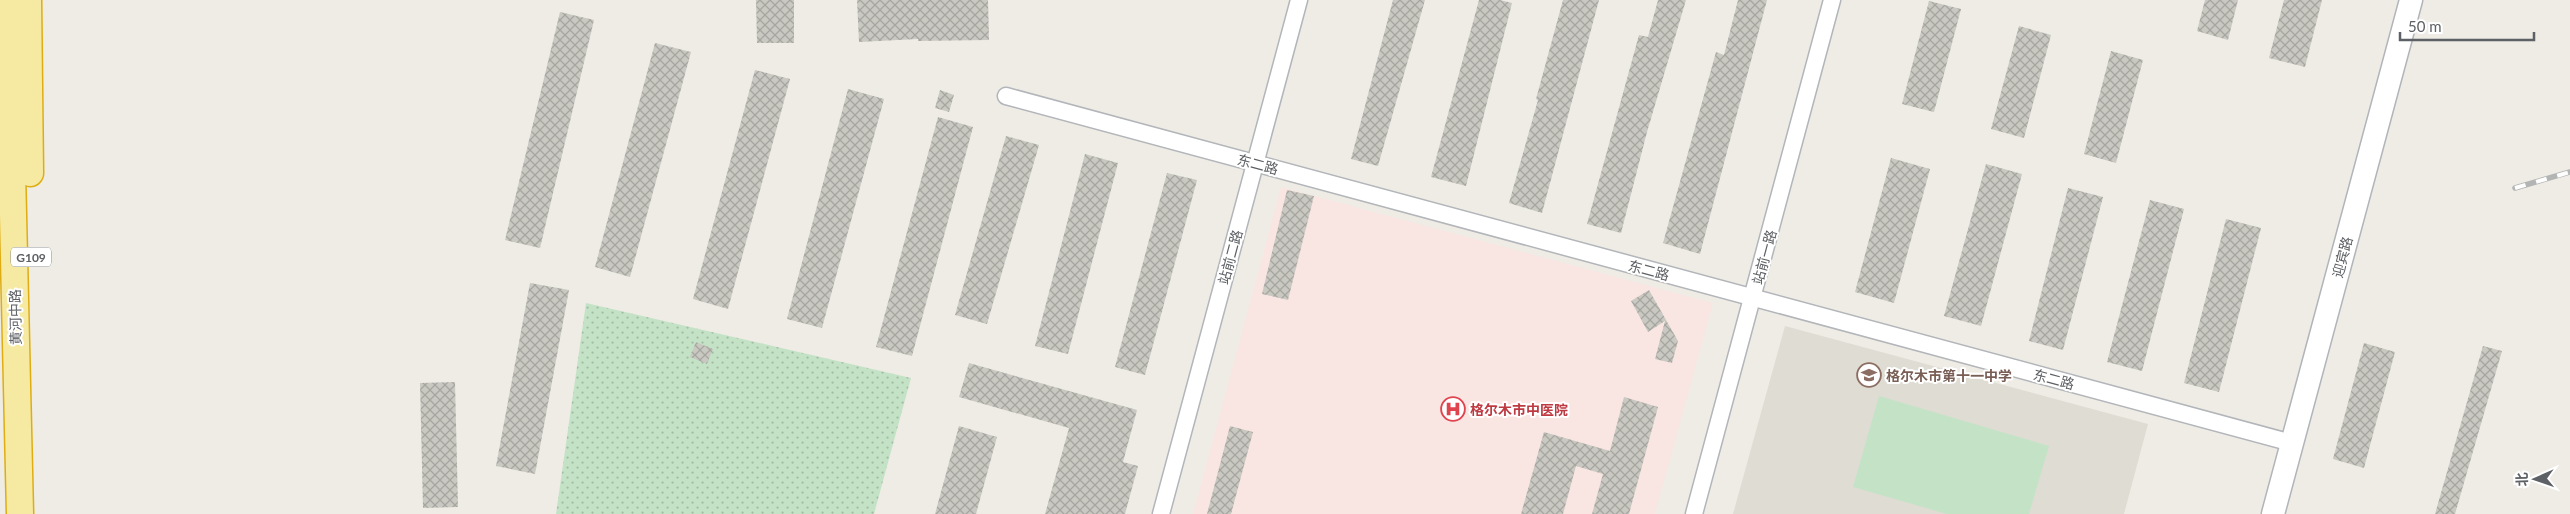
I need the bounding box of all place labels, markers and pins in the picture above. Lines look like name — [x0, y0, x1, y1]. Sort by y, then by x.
school or university icon: 格尔木市第十一中学 — [1856, 362, 1882, 388]
place label: 格尔木市第十一中学 — [1886, 367, 2012, 384]
hospital icon: 格尔木市中医院 — [1440, 396, 1466, 422]
place label: 格尔木市中医院 — [1470, 401, 1568, 418]

